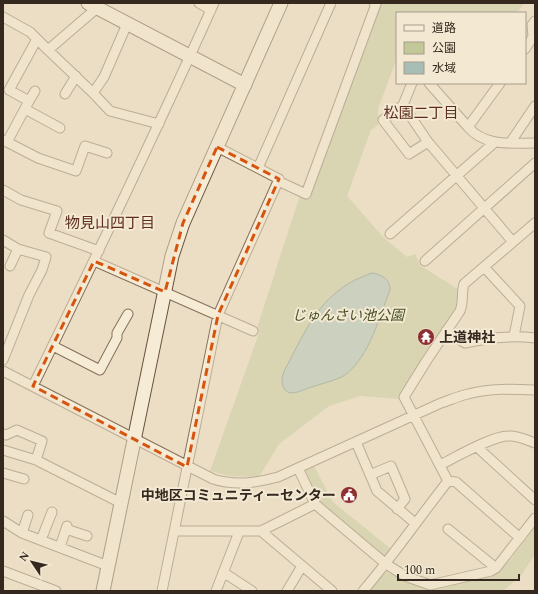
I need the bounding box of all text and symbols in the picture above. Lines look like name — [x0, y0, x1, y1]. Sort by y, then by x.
legend — [396, 12, 526, 84]
text: 道路 — [432, 19, 456, 38]
text: 公園 — [432, 39, 456, 58]
text: 水域 — [432, 59, 456, 78]
district label: 松園二丁目 — [383, 102, 459, 125]
district label: 物見山四丁目 — [65, 212, 155, 235]
park label: じゅんさい池公園 — [292, 305, 406, 326]
temple icon: 上道神社 — [416, 327, 436, 347]
place label: 上道神社 — [439, 327, 495, 348]
place label: 中地区コミュニティーセンター — [141, 485, 336, 506]
public building icon: 中地区コミュニティーセンター — [339, 485, 359, 505]
north arrow — [12, 542, 52, 582]
text: N — [15, 548, 34, 565]
scale bar — [398, 556, 519, 582]
text: 100 m — [404, 561, 435, 580]

